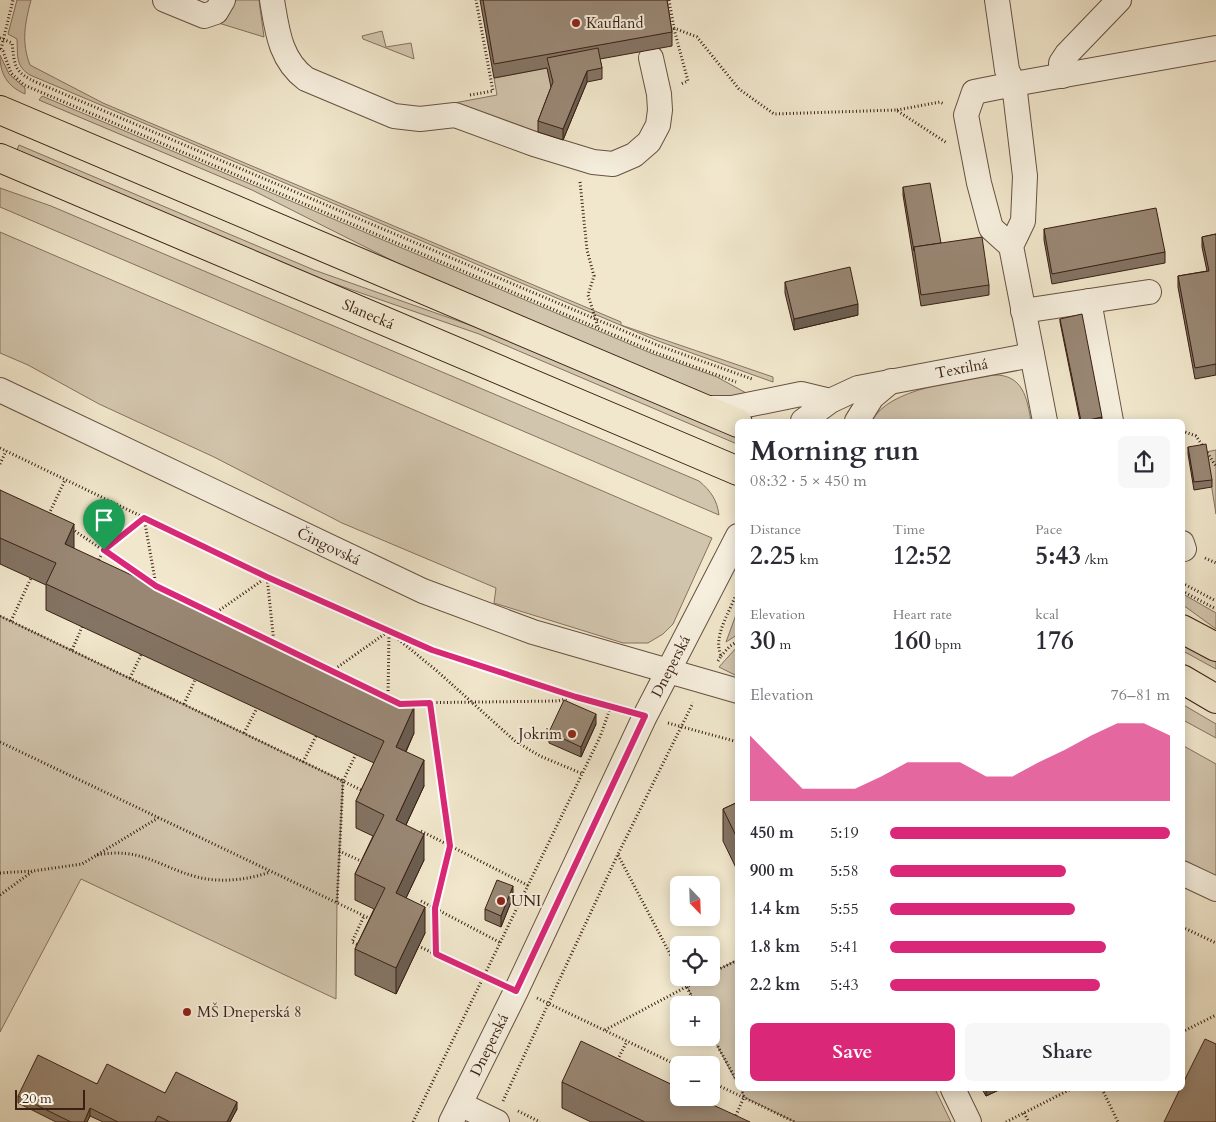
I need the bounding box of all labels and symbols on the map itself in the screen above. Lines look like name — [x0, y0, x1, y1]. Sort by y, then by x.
place label: Kaufland — [586, 13, 643, 33]
marker: Kaufland — [570, 17, 582, 29]
street label: Slanecká — [339, 294, 398, 334]
street label: Textilná — [934, 353, 990, 383]
pin — [83, 499, 125, 550]
street label: Čingovská — [294, 523, 364, 570]
street label: Dneperská — [646, 631, 695, 701]
place label: Jokrim — [516, 724, 562, 744]
marker: Jokrim — [566, 728, 578, 740]
north arrow — [670, 876, 720, 926]
place label: UNI — [511, 891, 541, 911]
marker: UNI — [495, 895, 507, 907]
place label: MŠ Dneperská 8 — [197, 1002, 302, 1022]
marker: MŠ Dneperská 8 — [181, 1006, 193, 1018]
street label: Dneperská — [465, 1010, 513, 1080]
scale bar — [15, 1087, 85, 1110]

